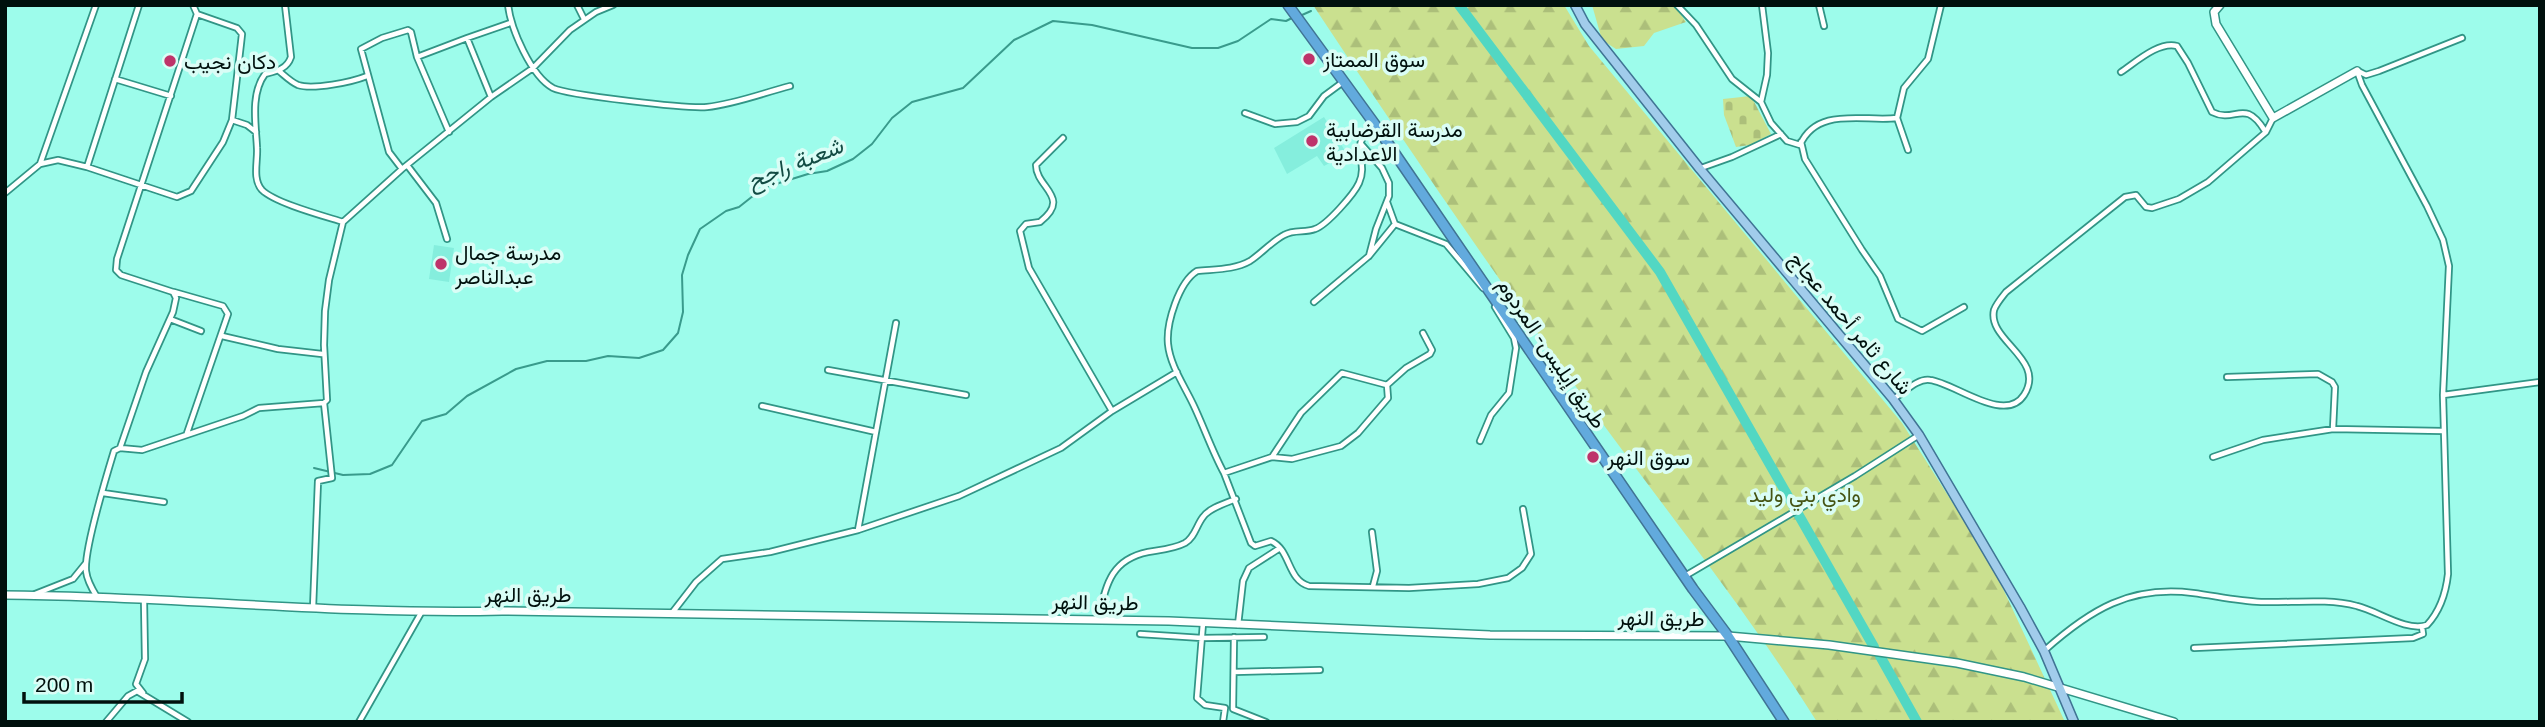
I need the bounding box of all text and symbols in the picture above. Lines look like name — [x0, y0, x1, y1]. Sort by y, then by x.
place label: سوق الممتاز — [1322, 48, 1425, 73]
place label: دكان نجيب — [184, 50, 276, 74]
marker: سوق الممتاز — [1301, 51, 1317, 67]
marker: دكان نجيب — [162, 53, 178, 69]
place label: مدرسة القرضابية الاعدادية — [1326, 118, 1463, 166]
water label: شعبة راجح — [744, 132, 848, 197]
marker: مدرسة القرضابية الاعدادية — [1304, 133, 1320, 149]
place label: مدرسة جمال عبدالناصر — [454, 241, 561, 290]
street label: شارع ثامر أحمد عجاج — [1783, 247, 1917, 401]
marker: مدرسة جمال عبدالناصر — [433, 256, 449, 272]
street label: طريق إيليس- المردوم — [1491, 274, 1611, 434]
place label: سوق النهر — [1606, 446, 1690, 471]
marker: سوق النهر — [1585, 449, 1601, 465]
park label: وادي بني وليد — [1749, 483, 1861, 512]
street label: طريق النهر — [484, 583, 571, 608]
street label: طريق النهر — [1050, 590, 1139, 616]
street label: طريق النهر — [1616, 606, 1705, 632]
scale bar — [24, 660, 182, 704]
text: 200 m — [35, 673, 93, 696]

